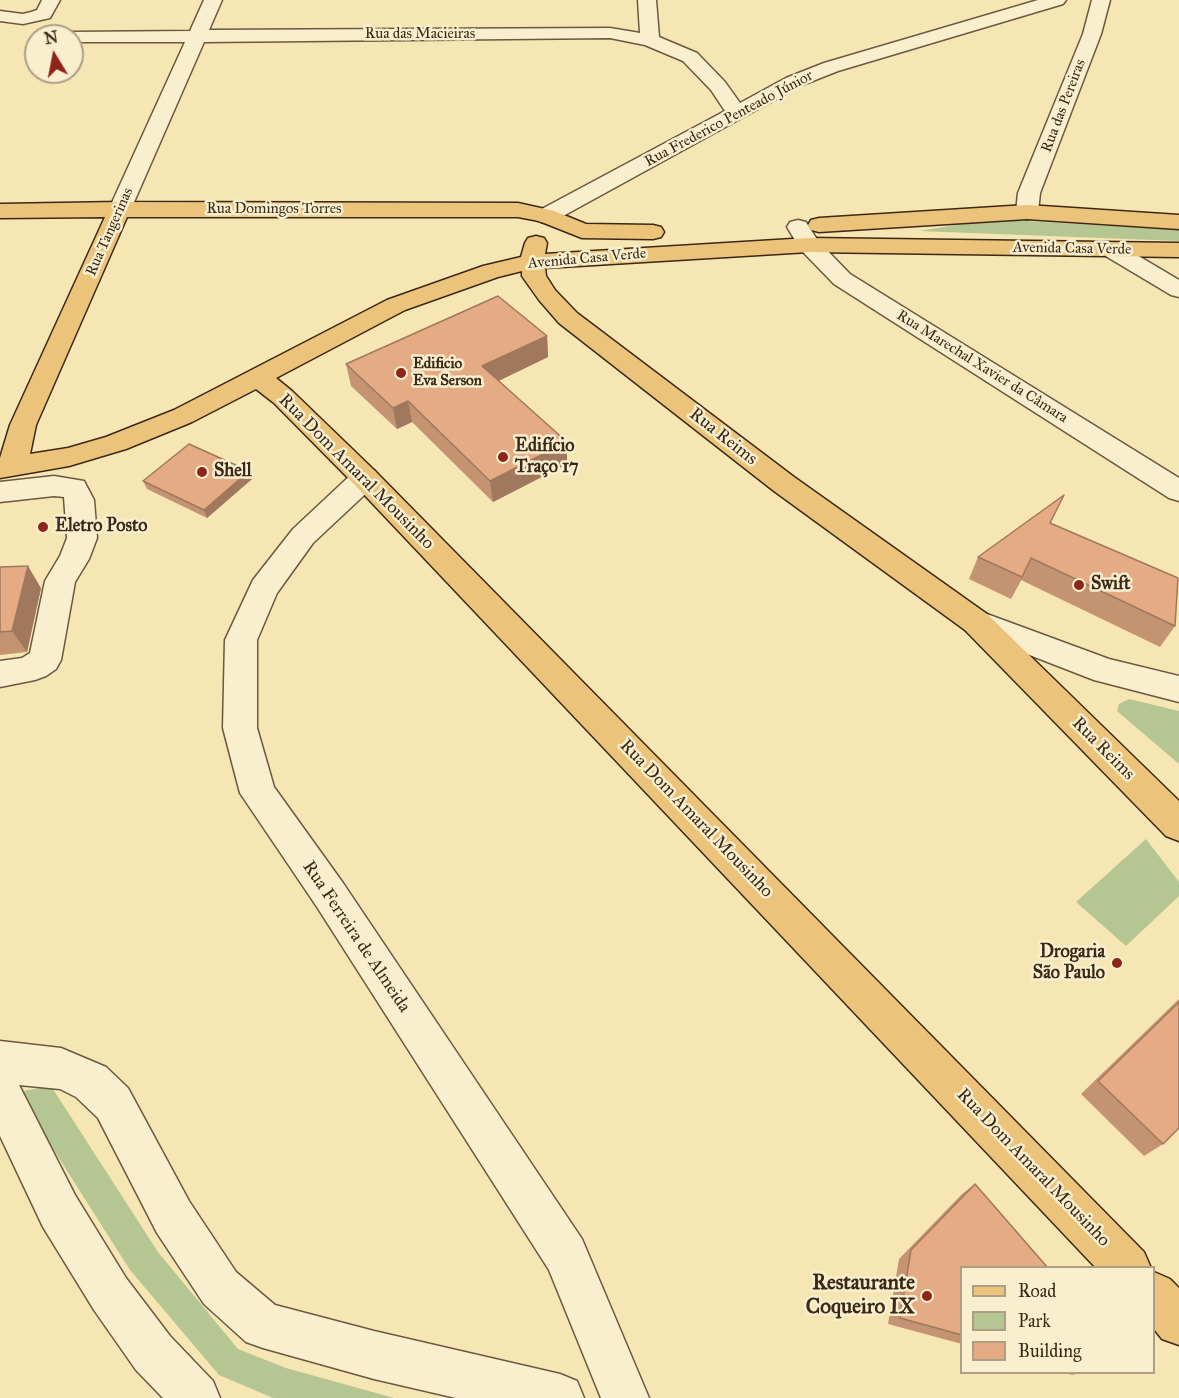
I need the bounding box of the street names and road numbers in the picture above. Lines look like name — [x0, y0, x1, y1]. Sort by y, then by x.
street label: Rua das Macieiras — [365, 25, 475, 43]
street label: Rua das Pereiras — [1038, 57, 1090, 155]
street label: Rua Frederico Penteado Júnior — [642, 67, 816, 171]
street label: Rua Tangerinas — [83, 185, 137, 279]
street label: Rua Domingos Torres — [206, 200, 342, 218]
street label: Avenida Casa Verde — [1013, 239, 1131, 259]
street label: Avenida Casa Verde — [527, 245, 647, 273]
street label: Rua Marechal Xavier da Câmara — [893, 307, 1071, 427]
street label: Rua Dom Amaral Mousinho — [274, 390, 438, 554]
street label: Rua Reims — [685, 404, 761, 470]
street label: Rua Reims — [1067, 713, 1139, 785]
street label: Rua Dom Amaral Mousinho — [615, 735, 777, 903]
street label: Rua Ferreira de Almeida — [297, 857, 415, 1017]
street label: Rua Dom Amaral Mousinho — [952, 1084, 1114, 1252]

